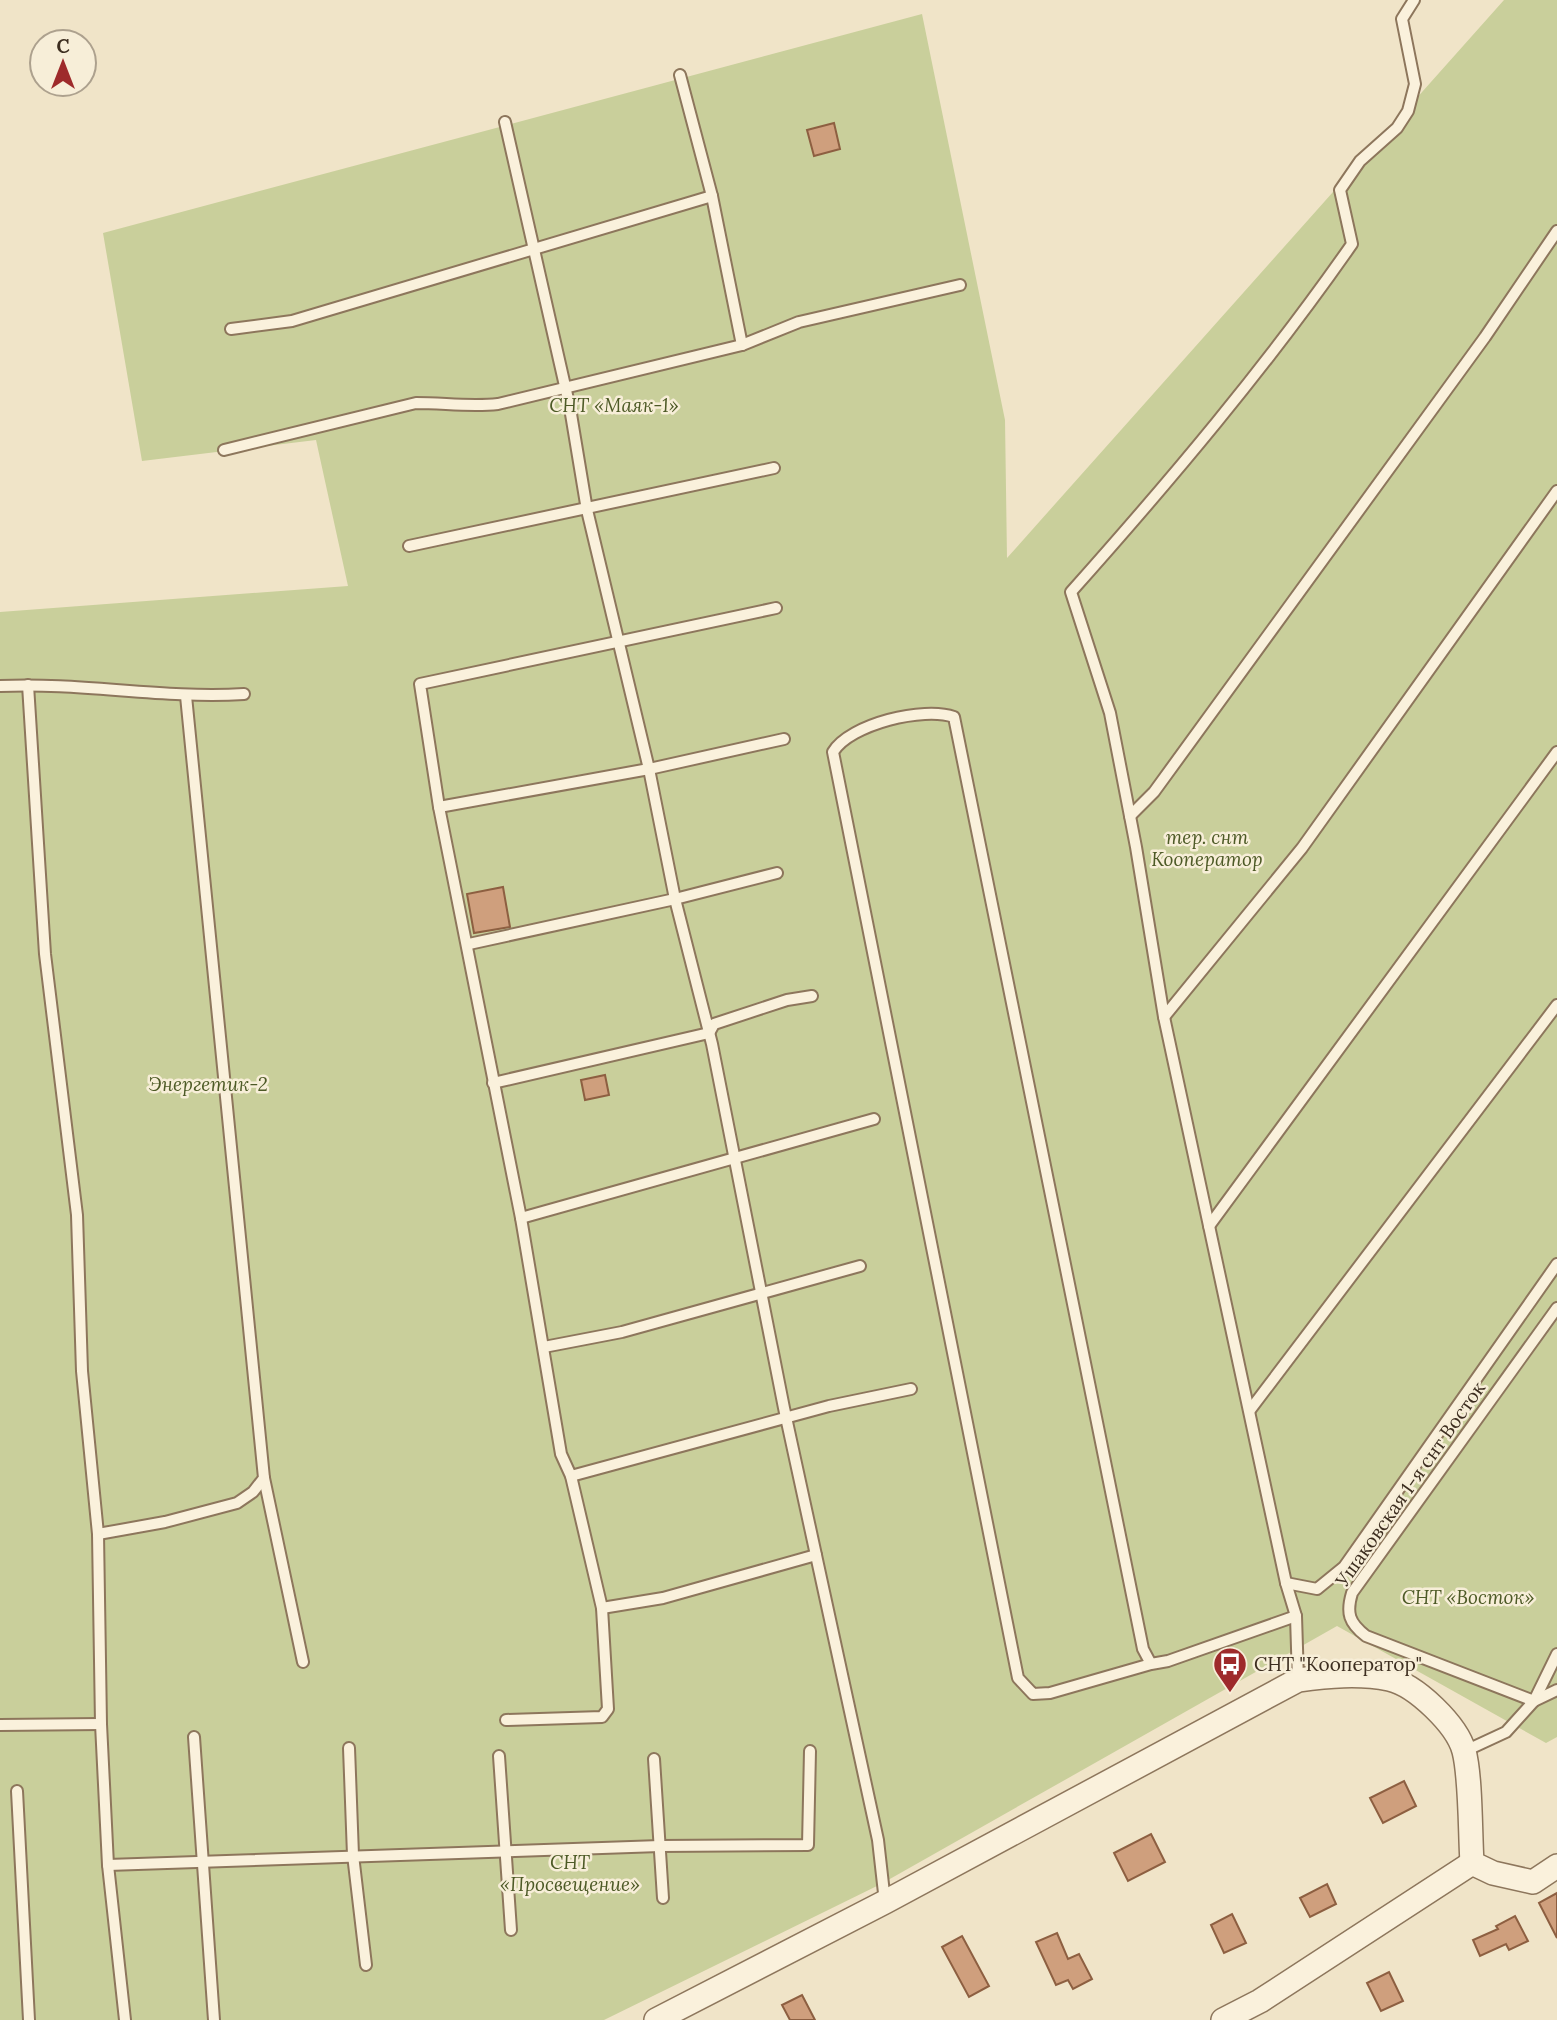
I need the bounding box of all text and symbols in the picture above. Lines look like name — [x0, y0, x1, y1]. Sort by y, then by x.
north arrow — [28, 28, 98, 98]
text: С — [56, 34, 70, 58]
park label: СНТ «Маяк-1» — [549, 393, 679, 417]
park label: тер. снт Кооператор — [1151, 825, 1263, 871]
park label: Энергетик-2 — [148, 1072, 268, 1096]
street label: Ушаковская 1-я снт Восток — [1329, 1376, 1491, 1592]
park label: СНТ «Восток» — [1402, 1585, 1534, 1609]
bus stop icon: СНТ "Кооператор" — [1211, 1645, 1249, 1694]
place label: СНТ "Кооператор" — [1254, 1652, 1422, 1676]
park label: СНТ «Просвещение» — [500, 1850, 640, 1896]

